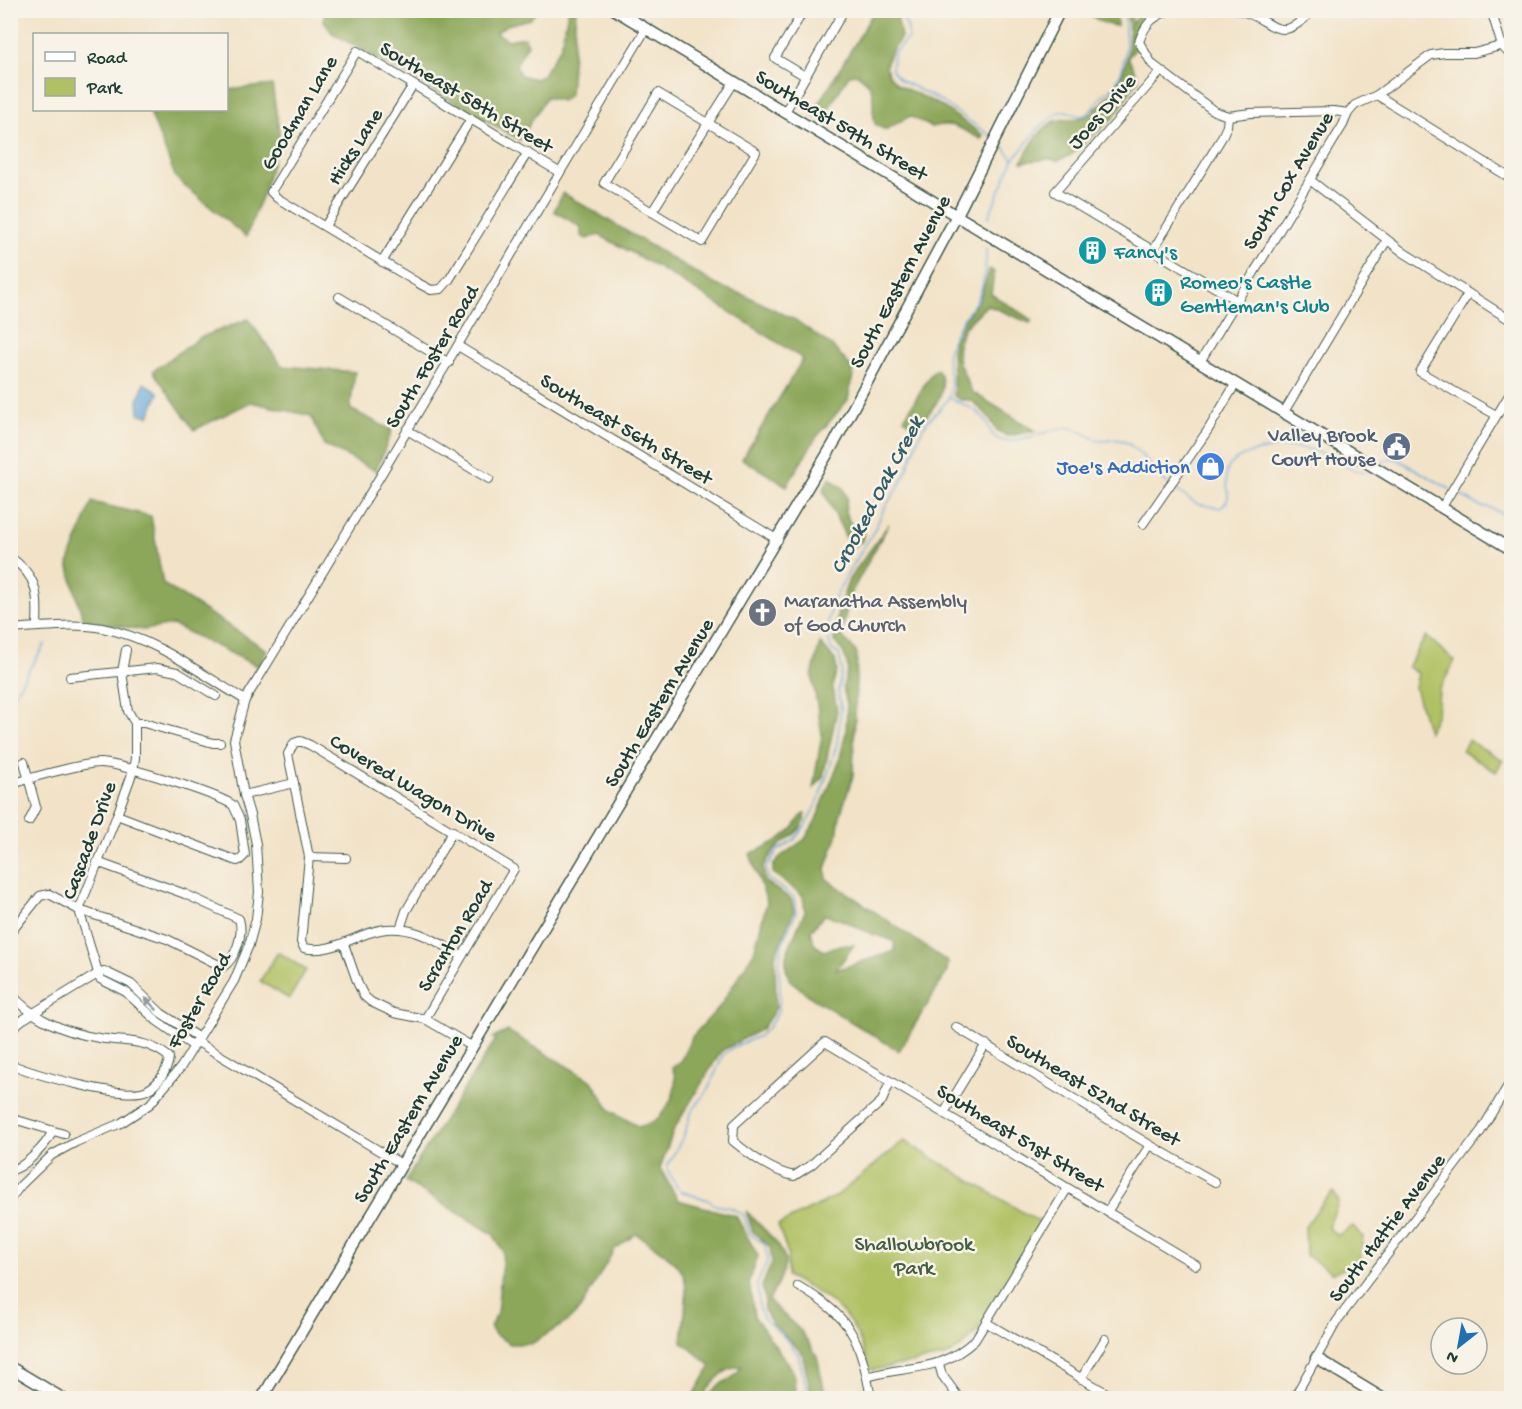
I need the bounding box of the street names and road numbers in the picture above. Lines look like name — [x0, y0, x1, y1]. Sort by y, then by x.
street label: Southeast 58th Street — [374, 37, 558, 162]
street label: Goodman Lane — [257, 51, 346, 176]
street label: Southeast 59th Street — [750, 66, 933, 190]
street label: Joes Drive — [1064, 70, 1144, 156]
street label: Hicks Lane — [324, 104, 391, 191]
street label: South Cox Avenue — [1239, 107, 1342, 255]
street label: South Eastern Avenue — [846, 191, 959, 374]
street label: South Foster Road — [381, 280, 487, 434]
street label: Southeast 56th Street — [534, 370, 718, 494]
street label: South Eastern Avenue — [601, 614, 722, 793]
street label: Covered Wagon Drive — [324, 730, 501, 851]
street label: Cascade Drive — [58, 778, 125, 903]
street label: Scranton Road — [414, 875, 501, 997]
street label: Foster Road — [163, 948, 239, 1055]
street label: South Eastern Avenue — [350, 1030, 471, 1209]
street label: Southeast 52nd Street — [1001, 1030, 1186, 1155]
street label: Southeast 51st Street — [931, 1080, 1110, 1201]
street label: South Hattie Avenue — [1325, 1149, 1454, 1308]

